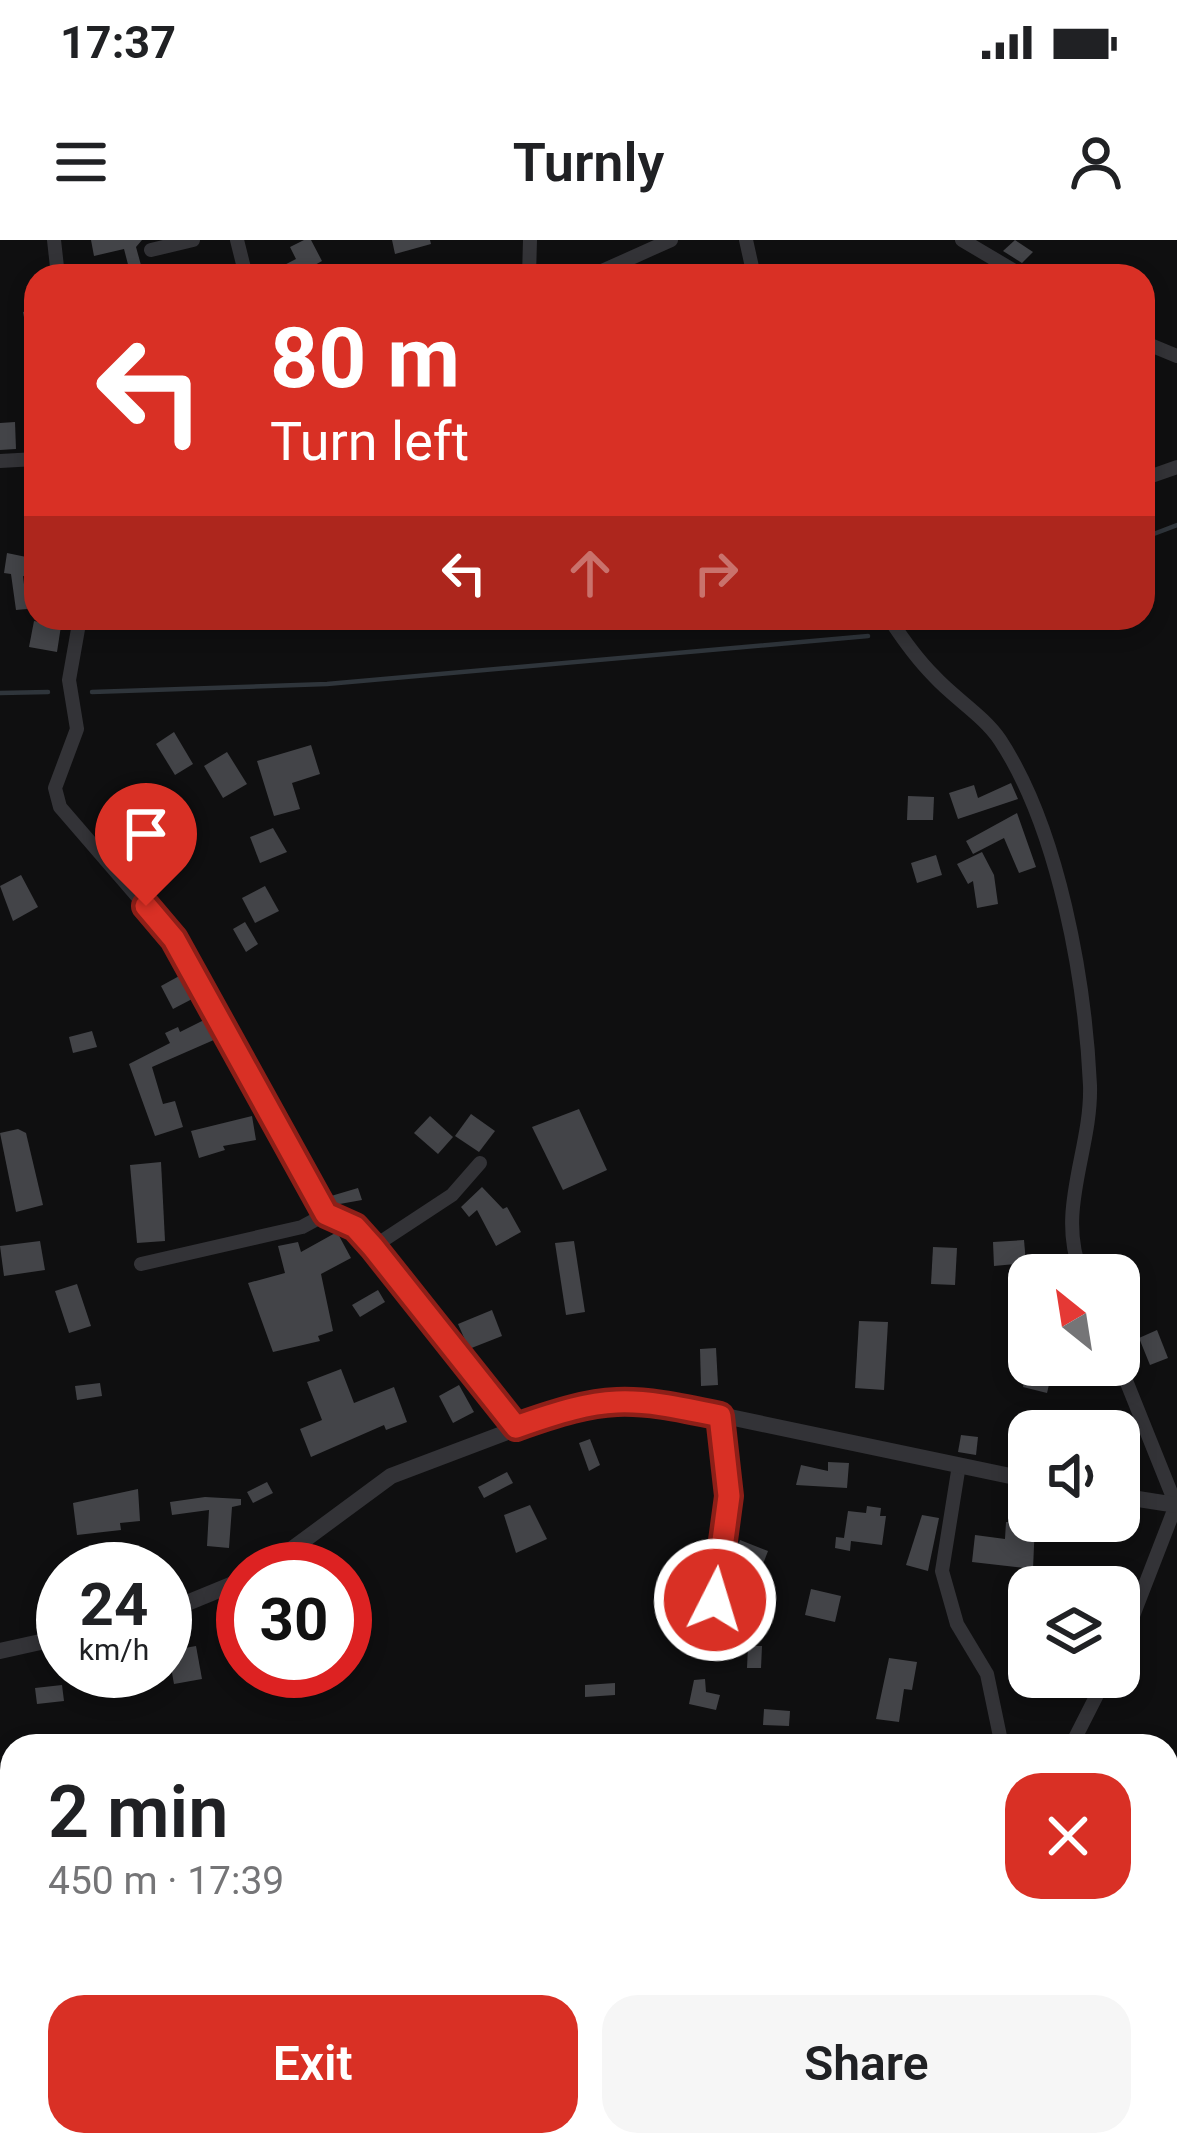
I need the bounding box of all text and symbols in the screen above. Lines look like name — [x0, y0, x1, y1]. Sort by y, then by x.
text: 17:37 — [60, 16, 176, 69]
icon: menu — [48, 129, 114, 195]
icon: person — [1063, 129, 1129, 195]
text: Turnly — [513, 131, 664, 194]
text: 80 m — [270, 309, 460, 408]
icon: left — [72, 312, 228, 468]
text: Turn left — [270, 410, 469, 473]
icon: left — [431, 540, 497, 606]
icon: ahead — [557, 540, 623, 606]
icon: right — [683, 540, 749, 606]
pin — [95, 783, 197, 906]
icon: arrive — [113, 801, 179, 867]
north arrow — [1008, 1254, 1140, 1386]
map controls — [1008, 1254, 1140, 1698]
button: sound — [1008, 1410, 1140, 1542]
position arrow — [652, 1537, 778, 1663]
speed limit sign: 30 — [216, 1542, 372, 1698]
button: layers — [1008, 1566, 1140, 1698]
text: 24 — [80, 1569, 148, 1640]
text: km/h — [79, 1632, 149, 1667]
text: 2 min — [48, 1770, 229, 1855]
button: close — [1005, 1773, 1131, 1899]
text: 450 m · 17:39 — [48, 1858, 284, 1904]
button: Exit — [48, 1995, 578, 2133]
button: Share — [602, 1995, 1131, 2133]

